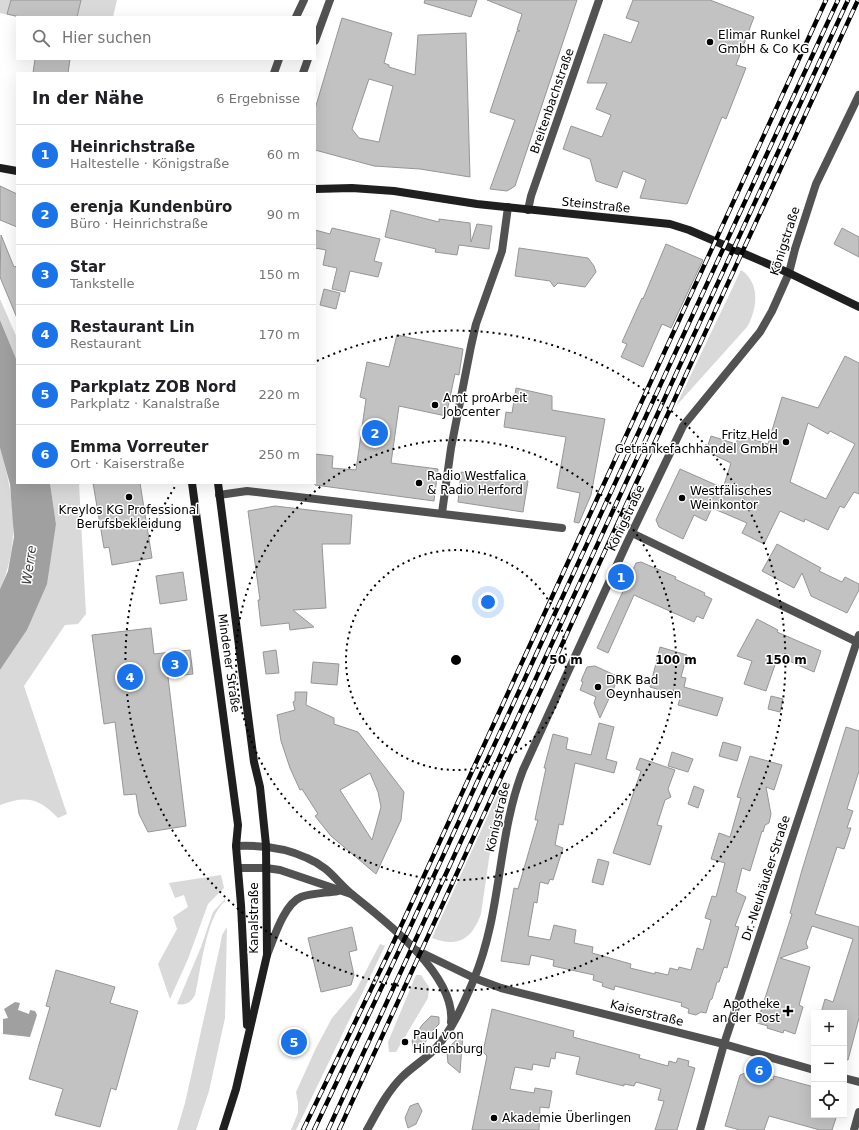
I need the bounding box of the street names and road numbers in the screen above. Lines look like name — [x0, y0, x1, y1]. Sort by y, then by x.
street label: Breitenbachstraße — [527, 46, 577, 156]
street label: Steinstraße — [561, 194, 631, 216]
street label: Königstraße — [767, 205, 803, 277]
street label: Königstraße — [605, 483, 647, 553]
street label: Mindener Straße — [215, 613, 243, 713]
street label: Königstraße — [483, 781, 513, 853]
street label: Dr.-Neuhäußer-Straße — [739, 814, 793, 942]
street label: Kanalstraße — [247, 882, 261, 954]
street label: Kaiserstraße — [609, 997, 685, 1029]

